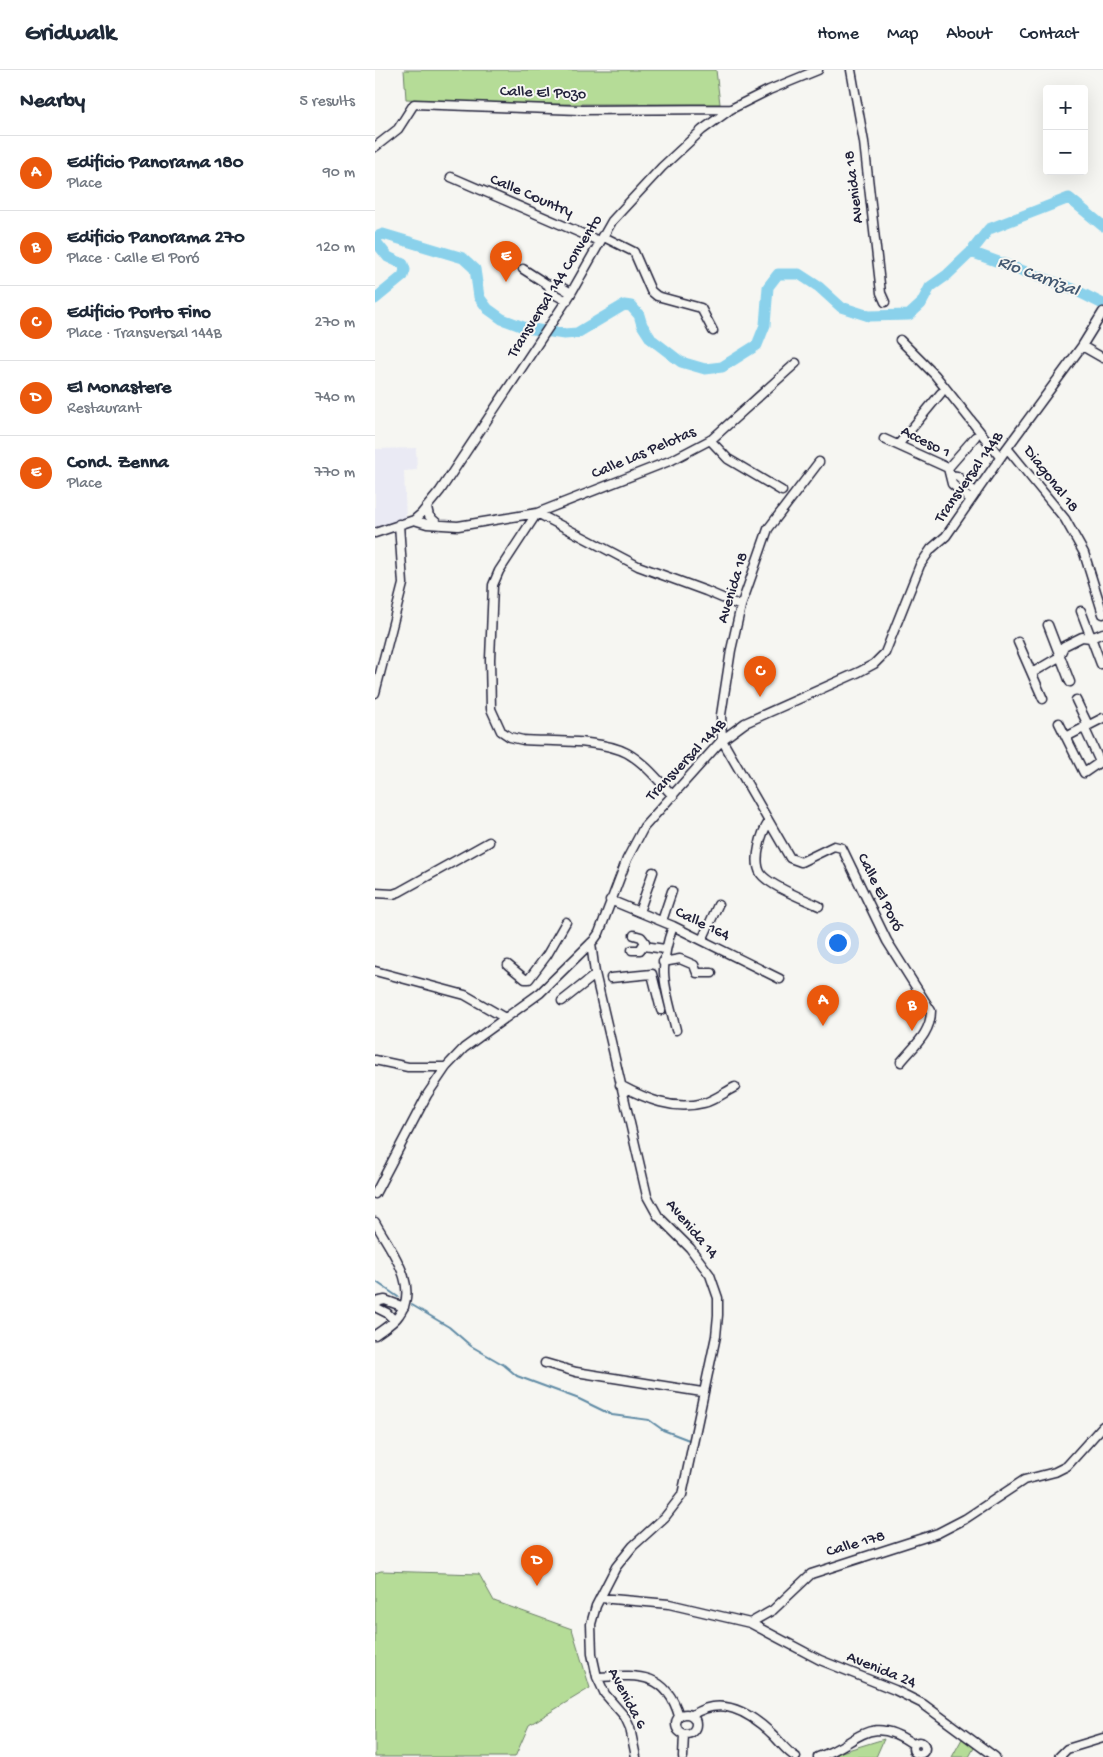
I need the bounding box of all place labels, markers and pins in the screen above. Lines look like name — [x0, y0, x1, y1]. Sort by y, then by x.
pin: E — [490, 241, 522, 282]
pin: C — [744, 656, 776, 697]
pin: A — [807, 985, 839, 1026]
pin: B — [896, 990, 928, 1031]
pin: D — [521, 1545, 553, 1586]

